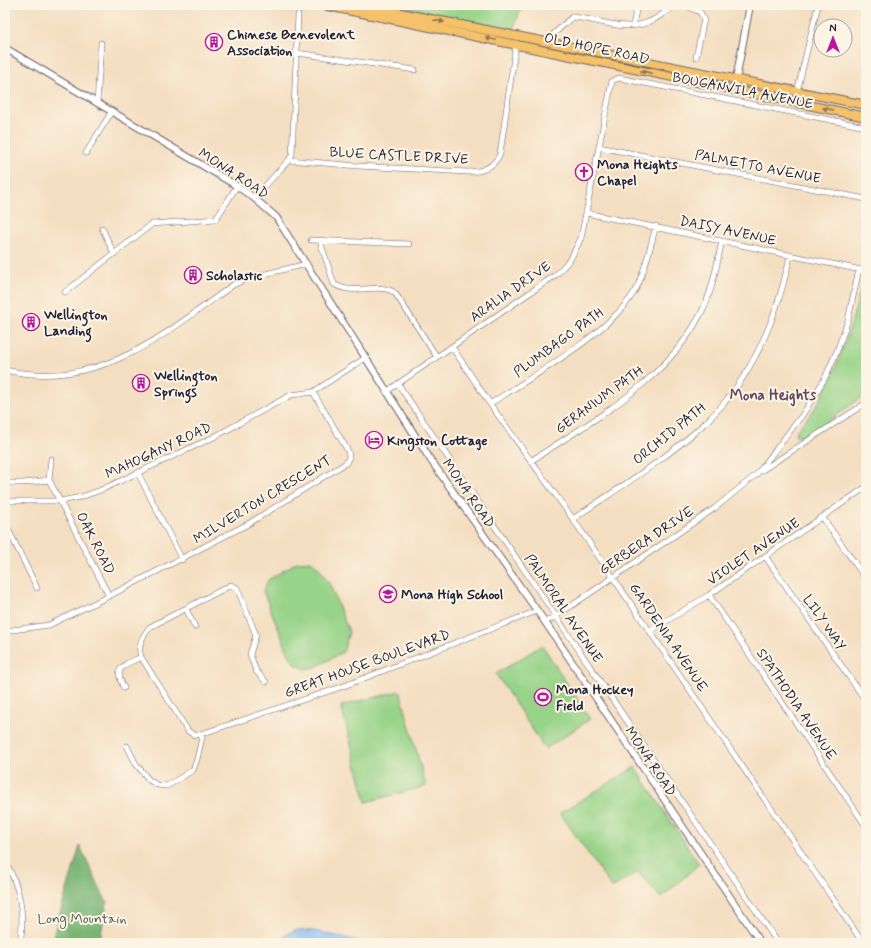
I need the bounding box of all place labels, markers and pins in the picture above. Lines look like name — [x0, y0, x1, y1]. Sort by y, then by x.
place label: Chinese Benevolent Association — [227, 26, 356, 60]
building icon: Chinese Benevolent Association — [204, 32, 224, 52]
place label: Mona Heights Chapel — [597, 156, 678, 190]
church icon: Mona Heights Chapel — [574, 162, 594, 182]
building icon: Scholastic — [183, 265, 203, 285]
place label: Scholastic — [206, 267, 263, 285]
place label: Wellington Landing — [43, 306, 107, 343]
building icon: Wellington Landing — [21, 312, 41, 332]
place label: Wellington Springs — [153, 367, 217, 404]
building icon: Wellington Springs — [131, 373, 151, 393]
hotel icon: Kingston Cottage — [364, 430, 384, 450]
place label: Kingston Cottage — [387, 432, 488, 452]
school or university icon: Mona High School — [378, 584, 398, 604]
place label: Mona High School — [401, 586, 503, 605]
place label: Mona Hockey Field — [556, 681, 634, 715]
sports icon: Mona Hockey Field — [533, 687, 553, 707]

